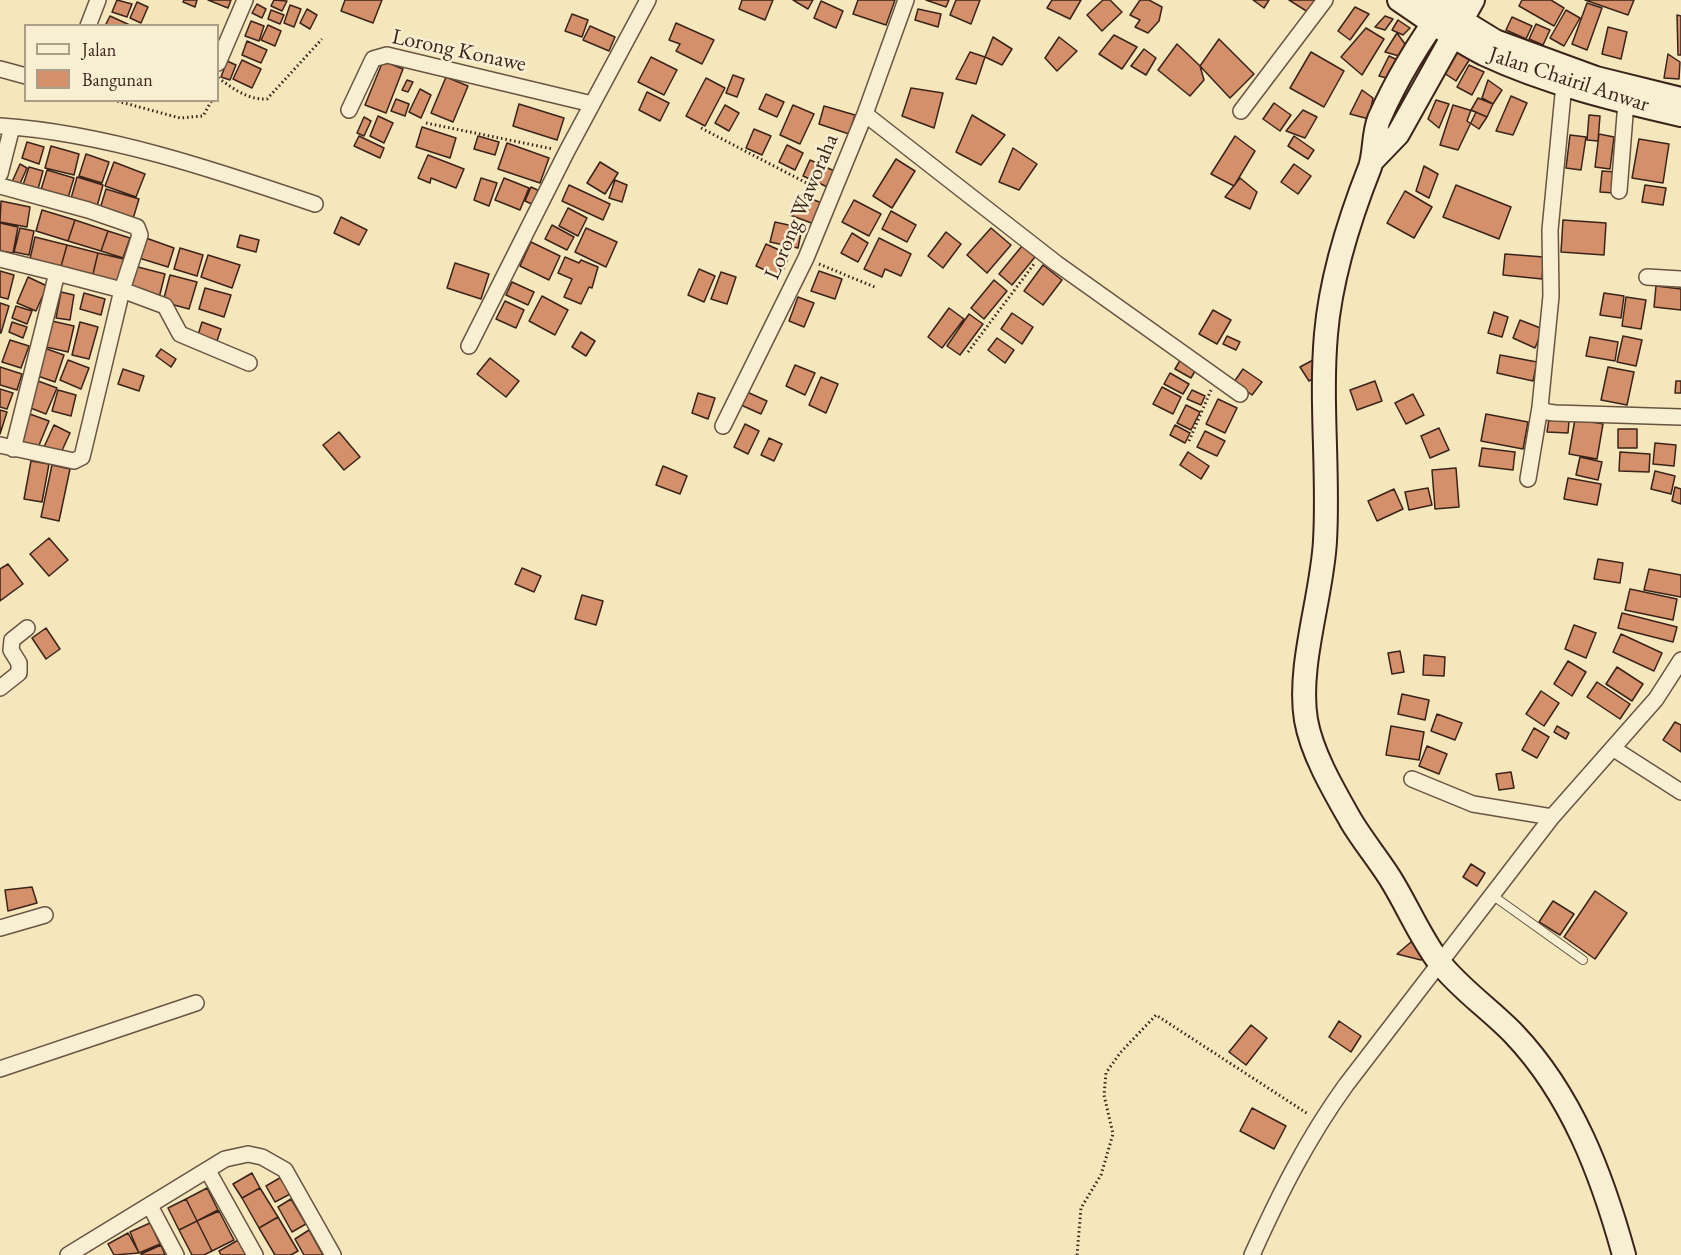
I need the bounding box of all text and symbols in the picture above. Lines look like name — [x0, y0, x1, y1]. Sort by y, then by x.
legend — [24, 24, 219, 102]
street label: Lorong Konawe — [390, 24, 528, 78]
text: Jalan — [82, 38, 116, 61]
street label: Jalan Chairil Anwar — [1485, 42, 1653, 118]
text: Bangunan — [82, 68, 153, 91]
street label: Lorong Waworaha — [759, 130, 845, 284]

